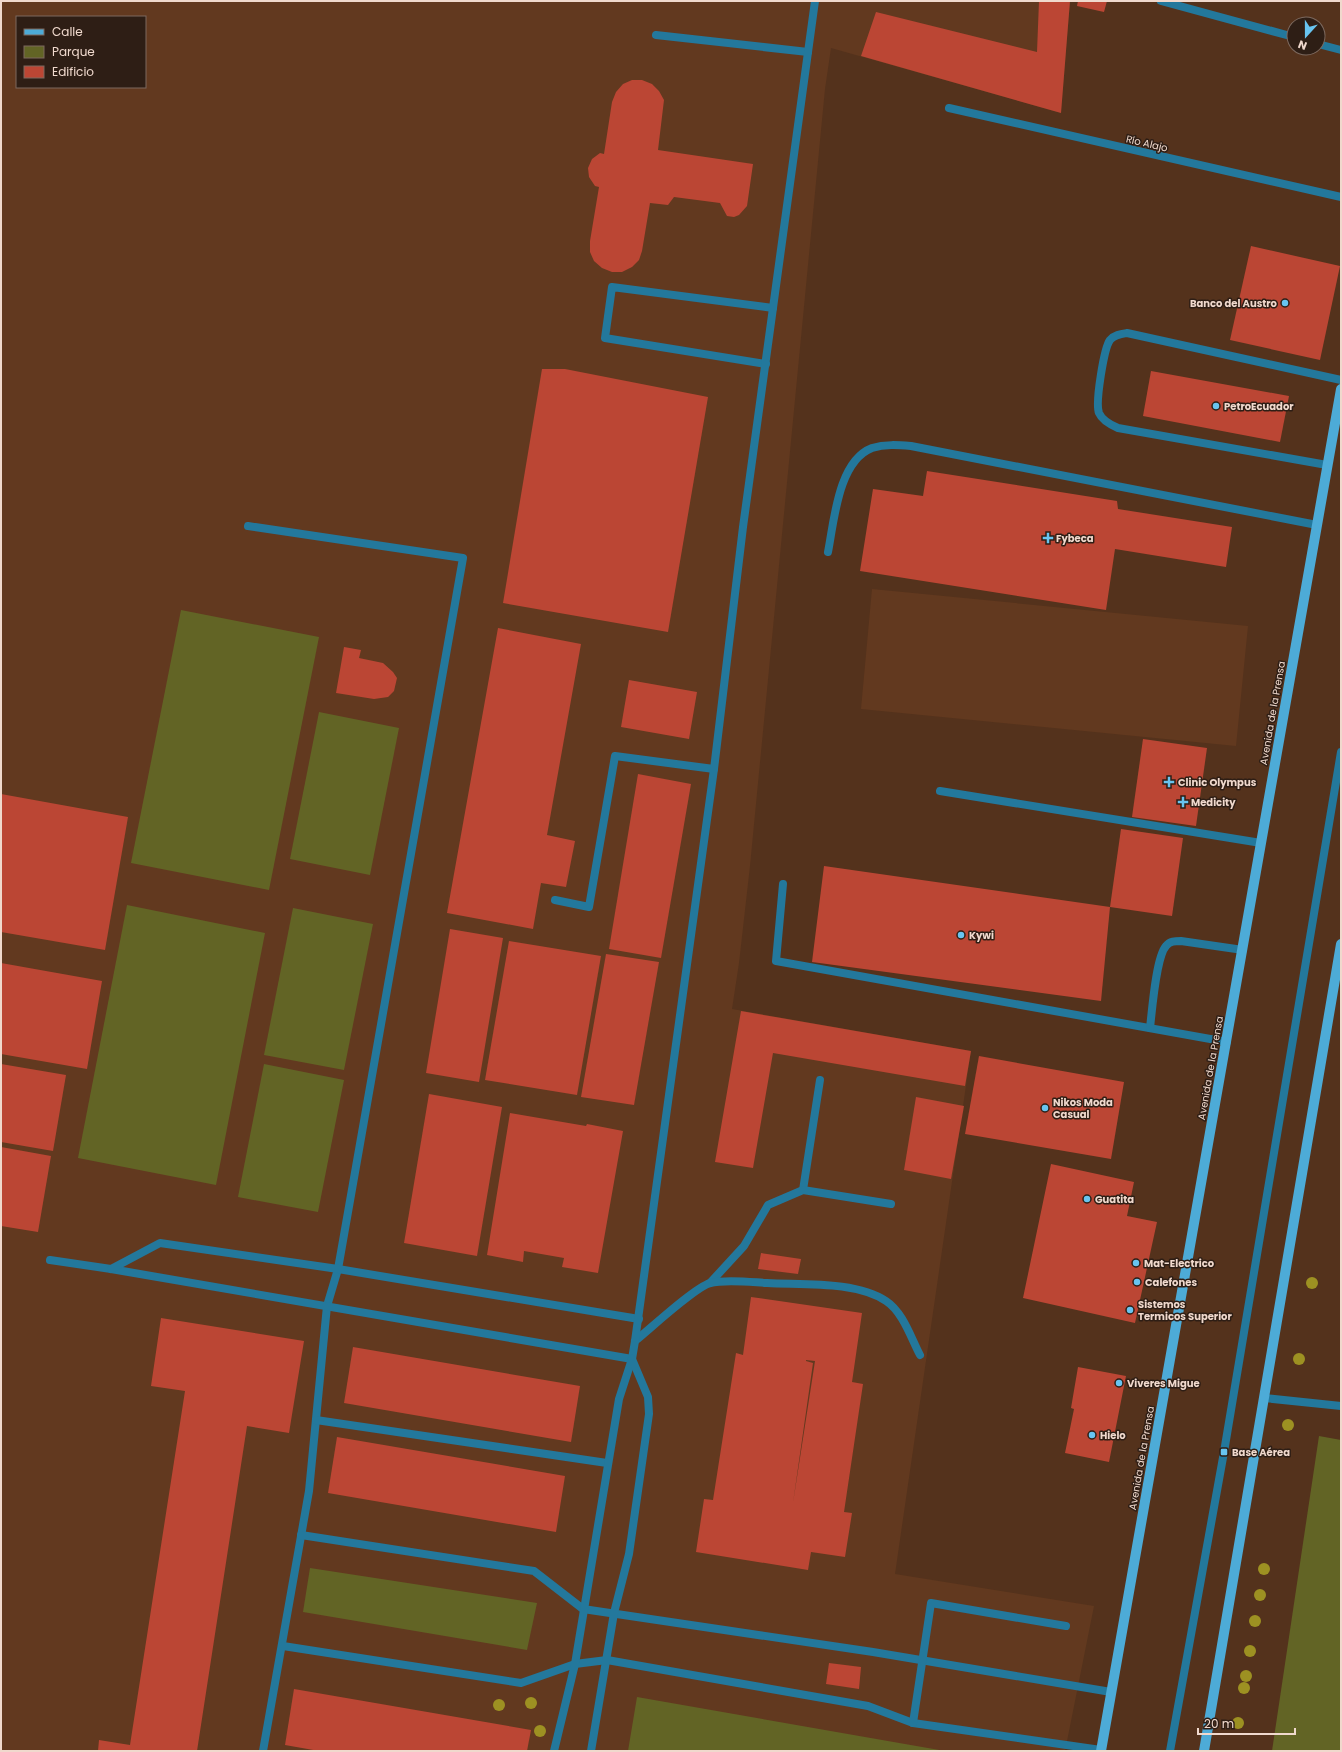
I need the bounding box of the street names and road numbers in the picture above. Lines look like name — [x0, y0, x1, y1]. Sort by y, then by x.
street label: Río Alajo — [1125, 131, 1169, 156]
street label: Avenida de la Prensa — [1256, 660, 1289, 766]
street label: Avenida de la Prensa — [1194, 1015, 1227, 1121]
street label: Avenida de la Prensa — [1125, 1405, 1158, 1511]

